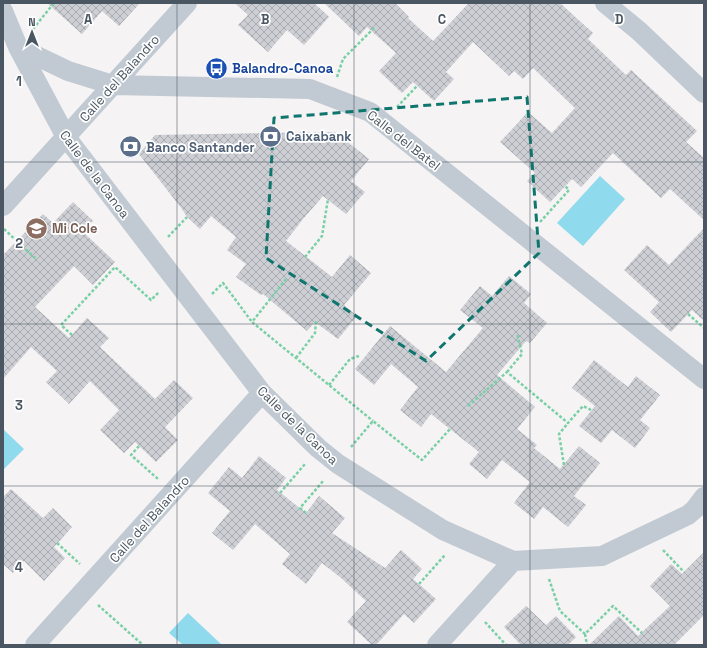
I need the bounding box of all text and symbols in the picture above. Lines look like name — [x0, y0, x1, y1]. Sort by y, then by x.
text: A — [84, 11, 93, 28]
text: B — [261, 11, 270, 28]
text: C — [438, 11, 446, 28]
text: D — [615, 11, 624, 28]
north arrow — [12, 12, 52, 52]
text: N — [28, 15, 36, 29]
street label: Calle del Balandro — [76, 31, 163, 125]
bus stop icon: Balandro-Canoa — [203, 55, 229, 81]
place label: Balandro-Canoa — [232, 60, 334, 77]
text: 1 — [16, 73, 22, 90]
street label: Calle del Batel — [364, 107, 444, 174]
bank icon: Caixabank — [258, 123, 284, 149]
street label: Calle de la Canoa — [56, 127, 134, 222]
place label: Caixabank — [286, 128, 352, 145]
bank icon: Banco Santander — [118, 134, 144, 160]
place label: Banco Santander — [146, 139, 255, 156]
school or university icon: Mi Cole — [24, 215, 50, 241]
place label: Mi Cole — [52, 220, 98, 237]
text: 2 — [15, 235, 23, 252]
street label: Calle de la Canoa — [254, 382, 342, 469]
text: 3 — [15, 397, 23, 414]
street label: Calle del Balandro — [106, 472, 193, 566]
text: 4 — [15, 559, 23, 576]

